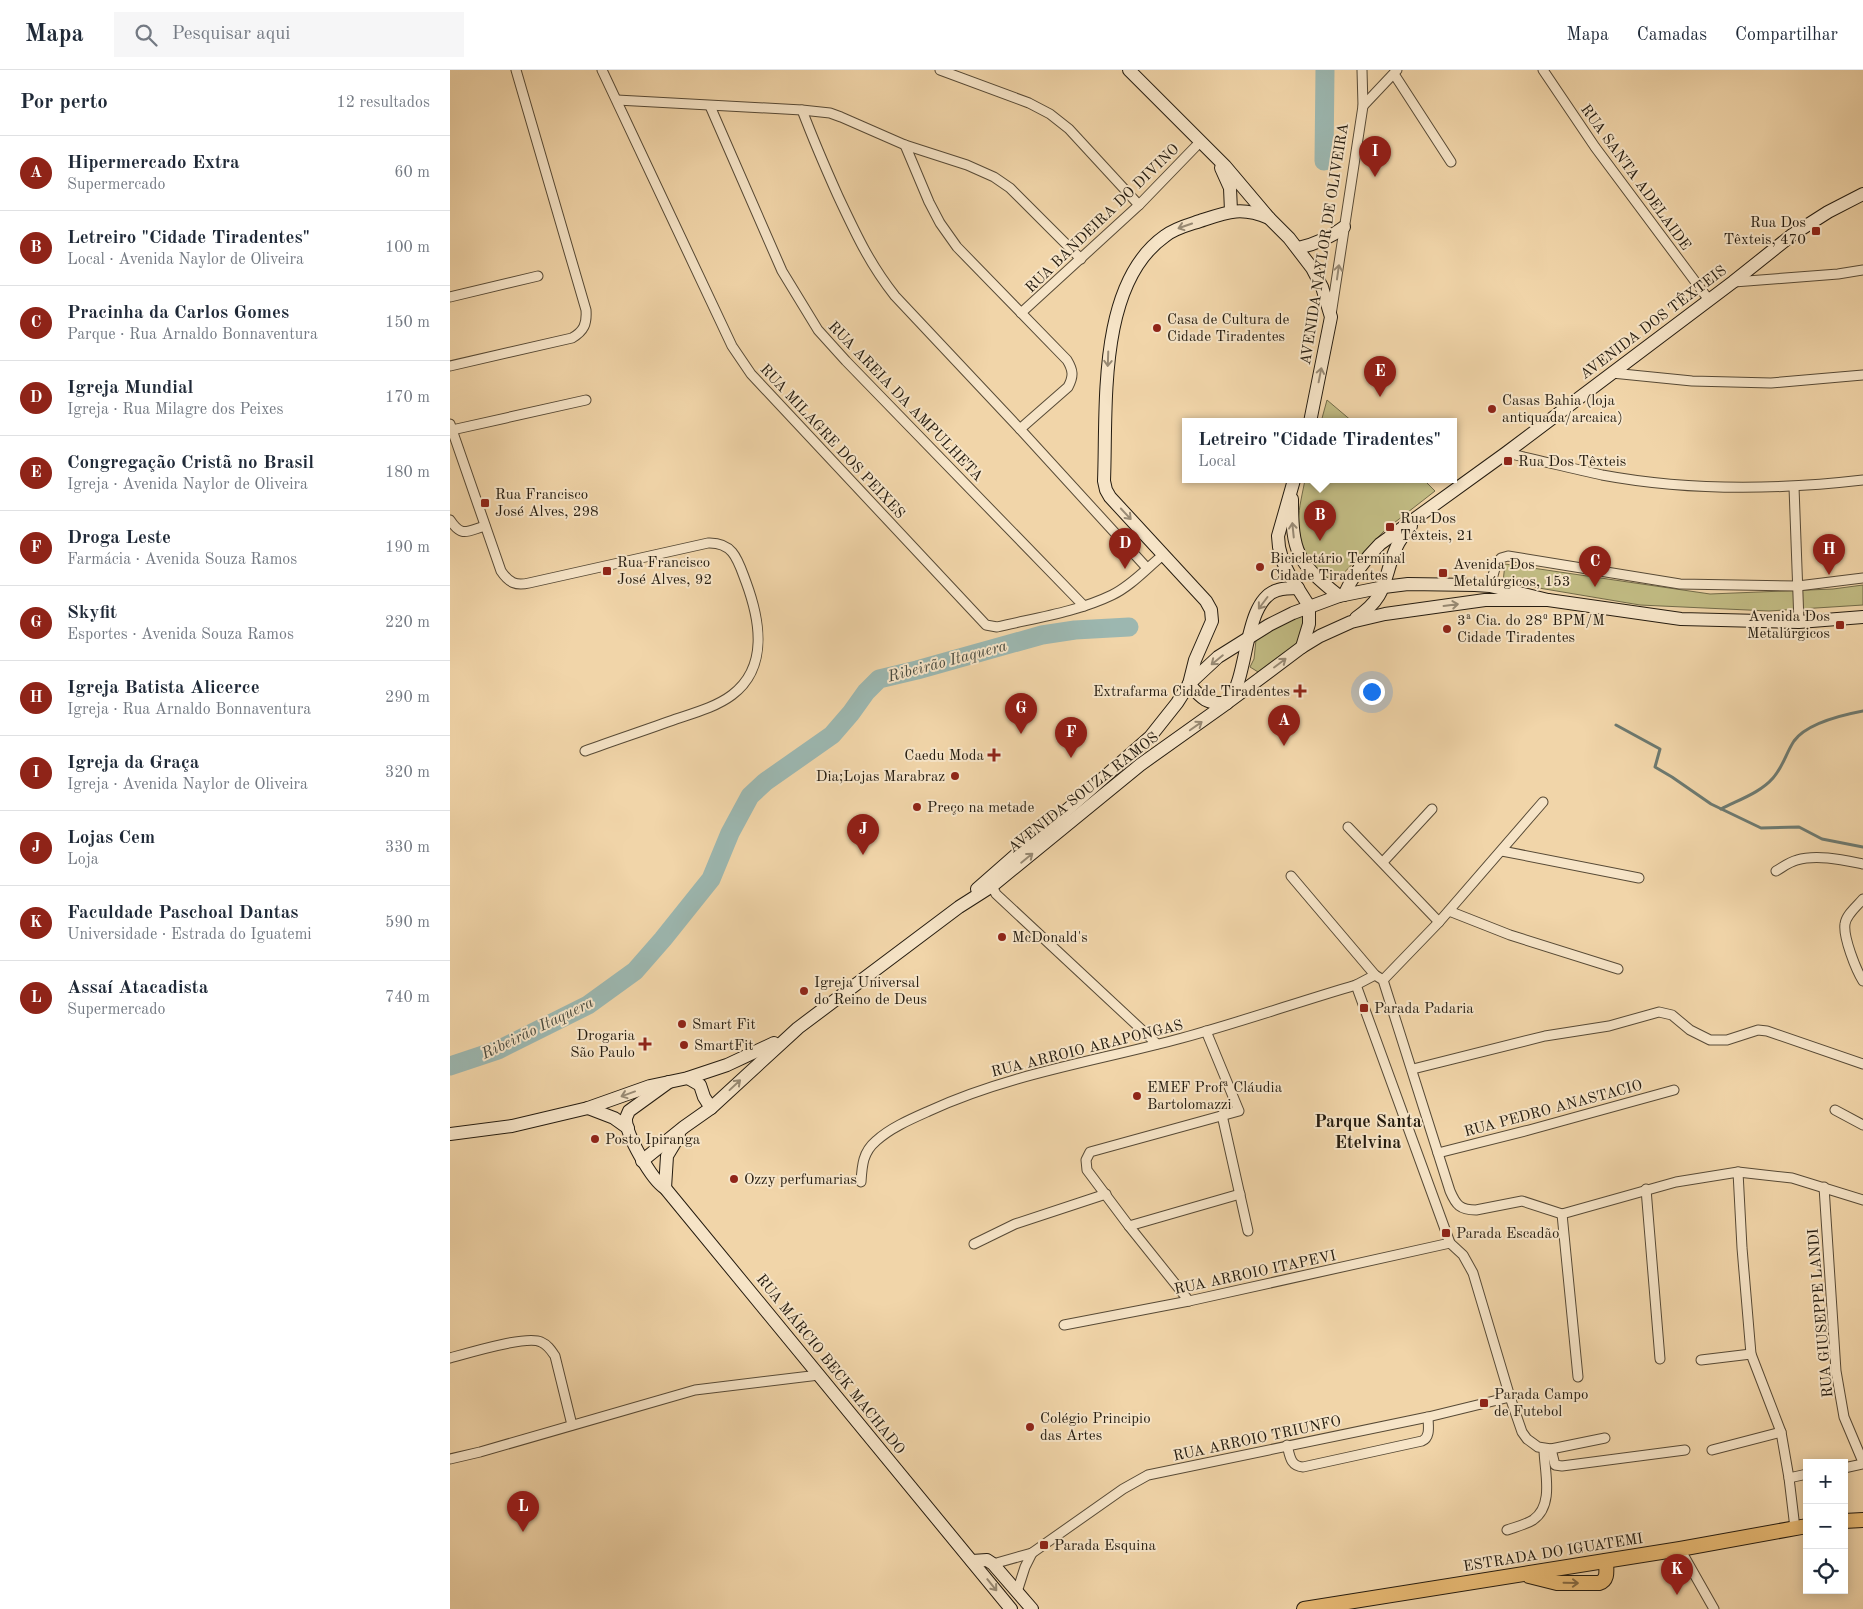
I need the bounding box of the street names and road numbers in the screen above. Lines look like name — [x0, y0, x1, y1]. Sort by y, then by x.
street label: RUA SANTA ADELAIDE — [1577, 102, 1693, 254]
street label: AVENIDA NAYLOR DE OLIVEIRA — [1299, 122, 1352, 366]
street label: RUA BANDEIRA DO DIVINO — [1023, 142, 1183, 296]
street label: AVENIDA DOS TÊXTEIS — [1576, 261, 1730, 383]
street label: RUA AREIA DA AMPULHETA — [825, 319, 986, 485]
street label: RUA MILAGRE DOS PEIXES — [757, 362, 907, 522]
street label: AVENIDA SOUZA RAMOS — [1006, 730, 1162, 856]
street label: RUA ARROIO ARAPONGAS — [990, 1018, 1185, 1081]
street label: RUA PEDRO ANASTACIO — [1463, 1078, 1644, 1140]
street label: RUA GIUSEPPE LANDI — [1807, 1228, 1836, 1398]
street label: RUA ARROIO ITAPEVI — [1173, 1249, 1338, 1298]
street label: RUA MÁRCIO BECK MACHADO — [753, 1270, 909, 1458]
street label: RUA ARROIO TRIUNFO — [1172, 1414, 1343, 1465]
street label: ESTRADA DO IGUATEMI — [1462, 1532, 1644, 1575]

